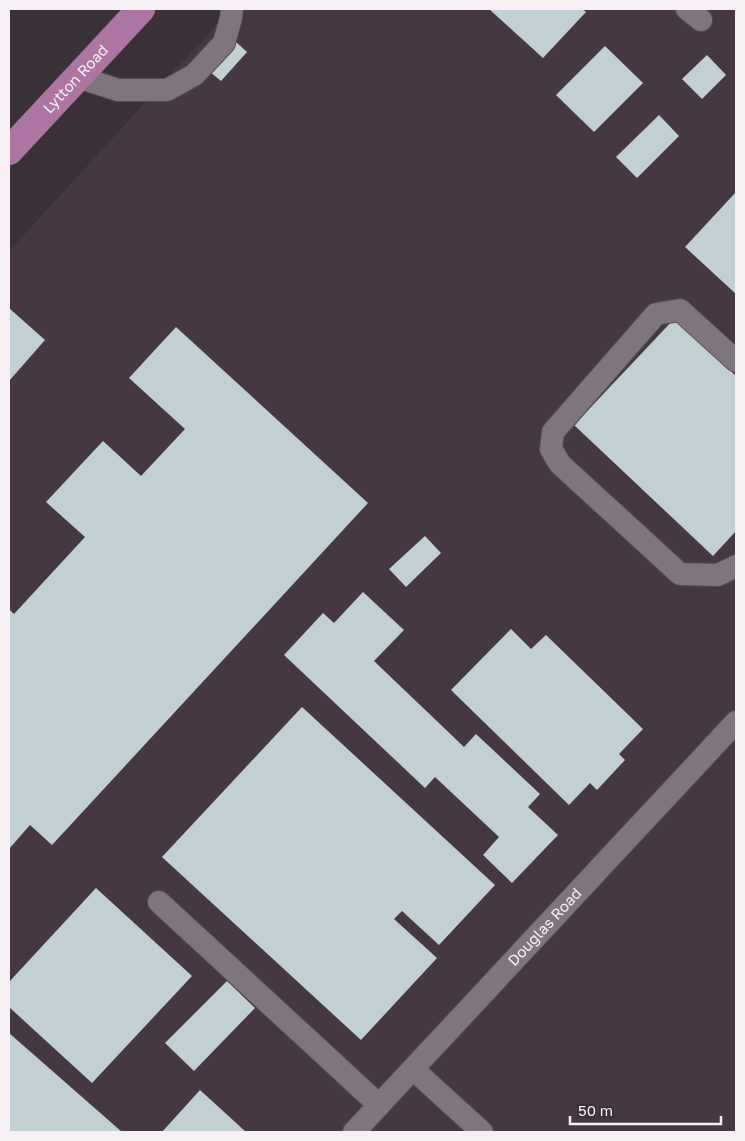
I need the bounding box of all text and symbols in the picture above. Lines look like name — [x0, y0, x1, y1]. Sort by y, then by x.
street label: Lytton Road — [39, 41, 111, 116]
street label: Douglas Road — [504, 884, 585, 969]
scale bar — [570, 1094, 721, 1126]
text: 50 m — [578, 1101, 613, 1119]

